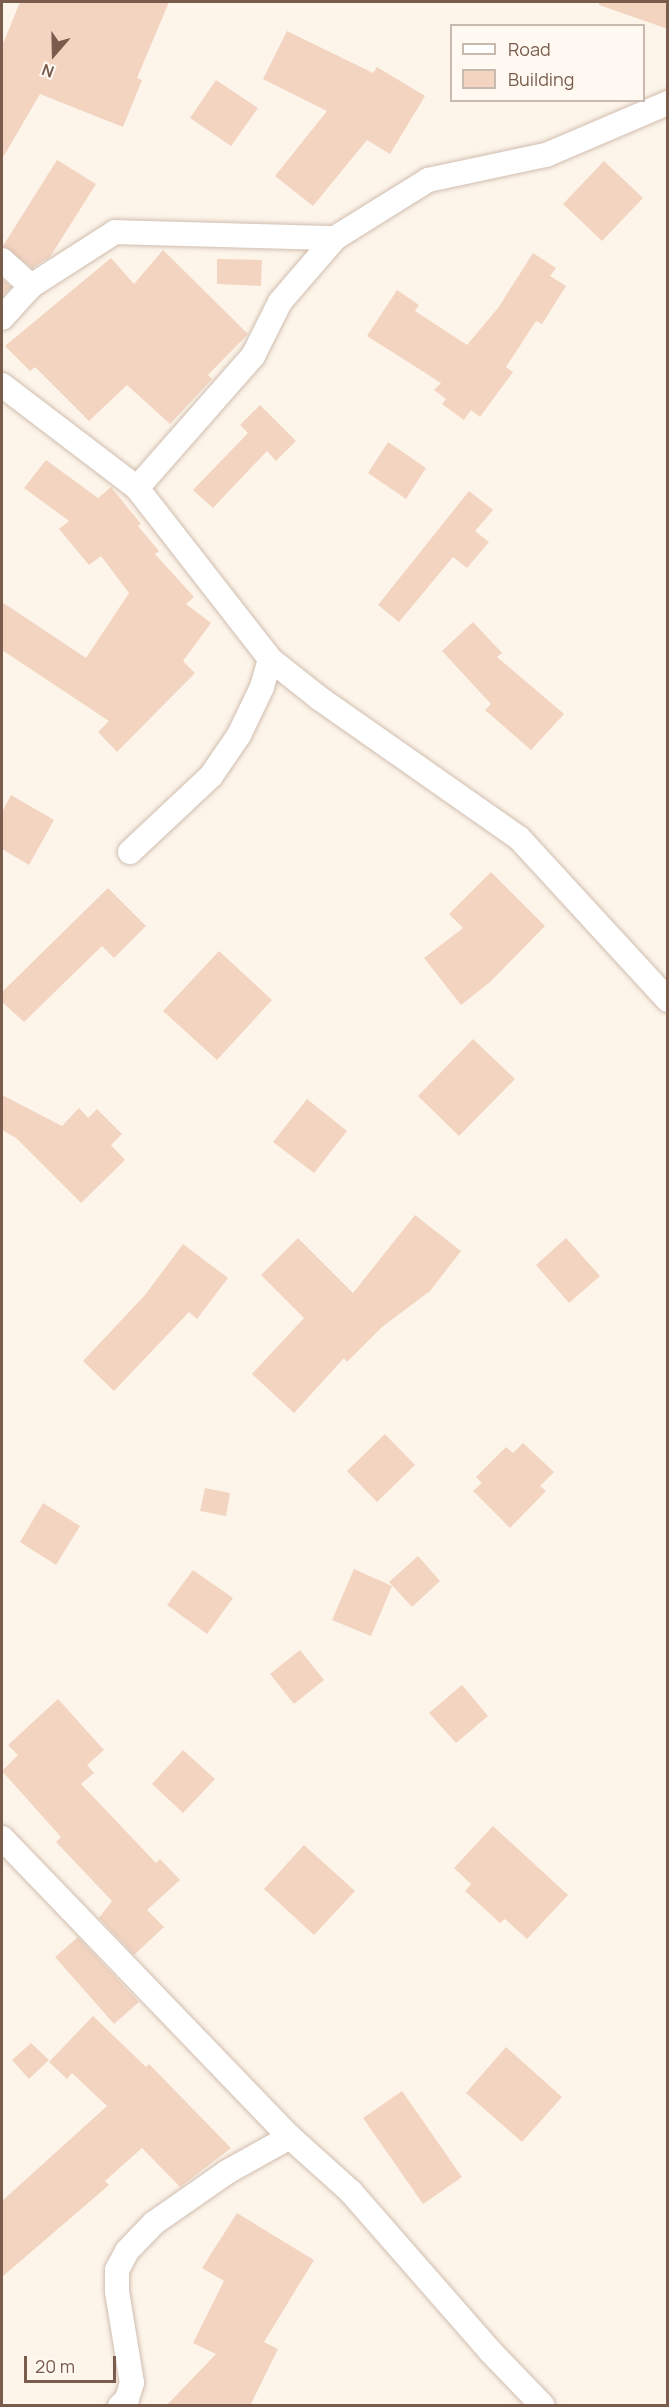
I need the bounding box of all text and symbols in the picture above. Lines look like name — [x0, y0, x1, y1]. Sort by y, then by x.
north arrow — [24, 24, 84, 84]
legend — [450, 24, 645, 102]
text: Road — [508, 37, 551, 61]
text: N — [39, 59, 57, 83]
text: Building — [508, 67, 574, 91]
scale bar — [27, 2344, 118, 2382]
text: 20 m — [35, 2354, 75, 2378]

